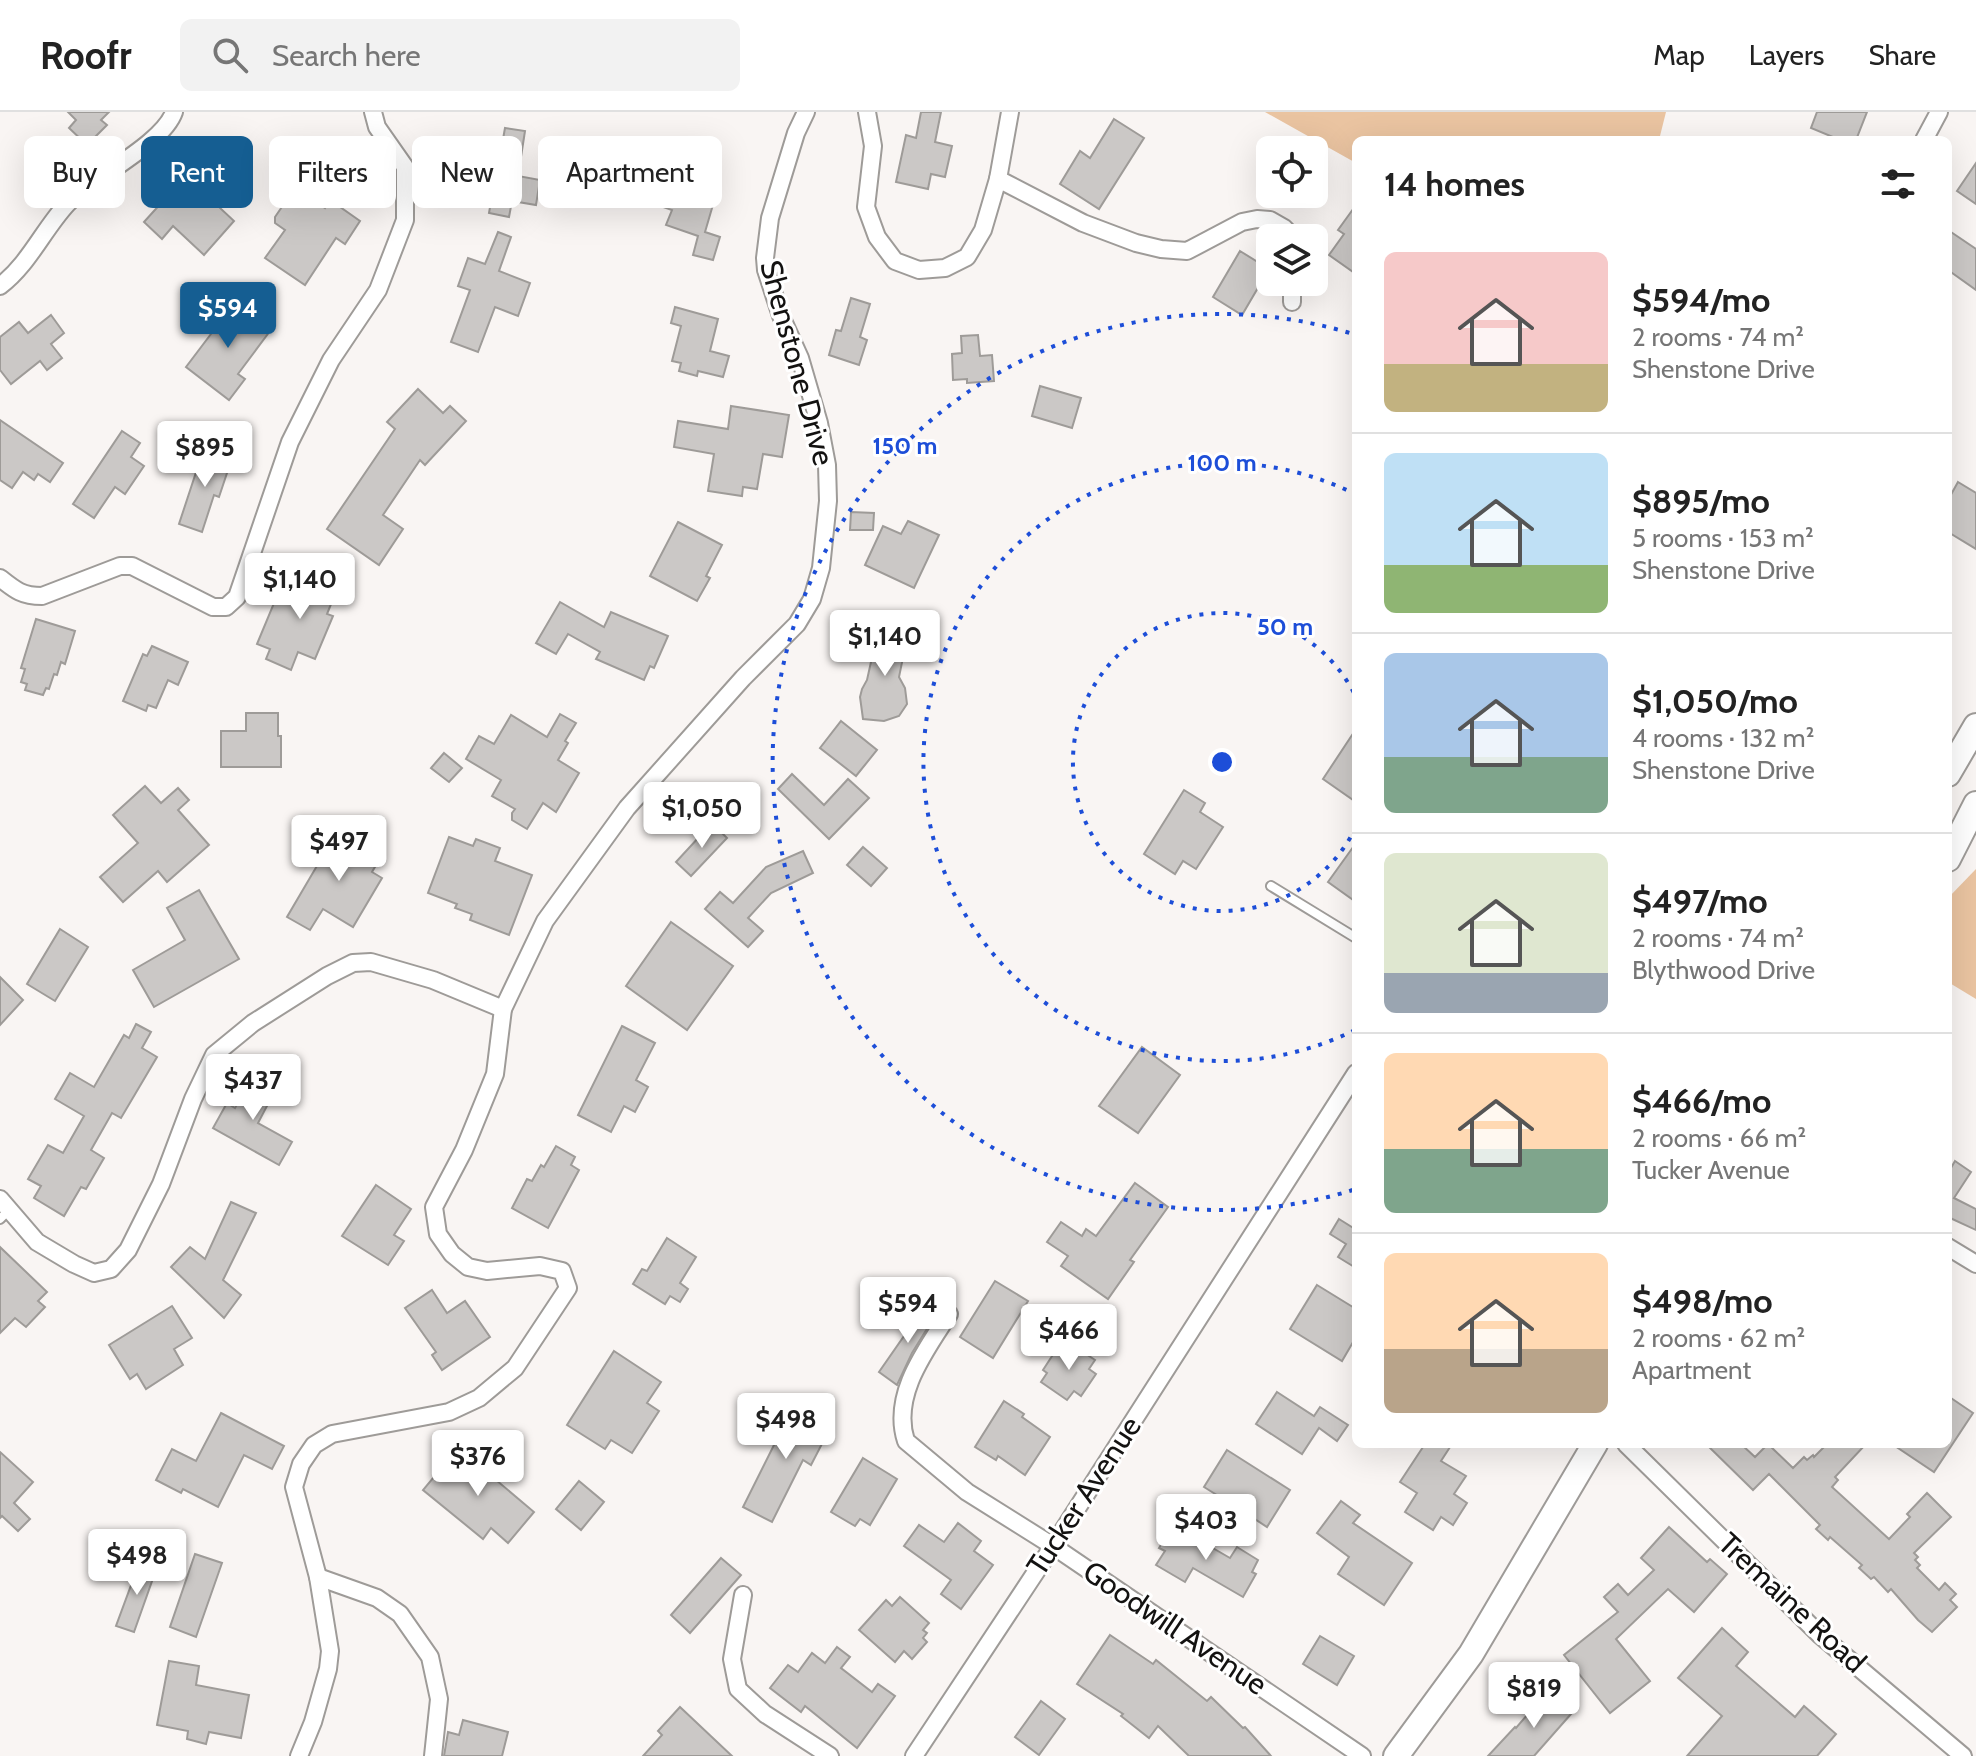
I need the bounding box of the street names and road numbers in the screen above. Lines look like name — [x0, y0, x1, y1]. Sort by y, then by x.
street label: Shenstone Drive — [752, 256, 843, 469]
street label: Tucker Avenue — [1018, 1409, 1149, 1582]
street label: Tremaine Road — [1711, 1525, 1874, 1681]
street label: Goodwill Avenue — [1076, 1552, 1274, 1703]

